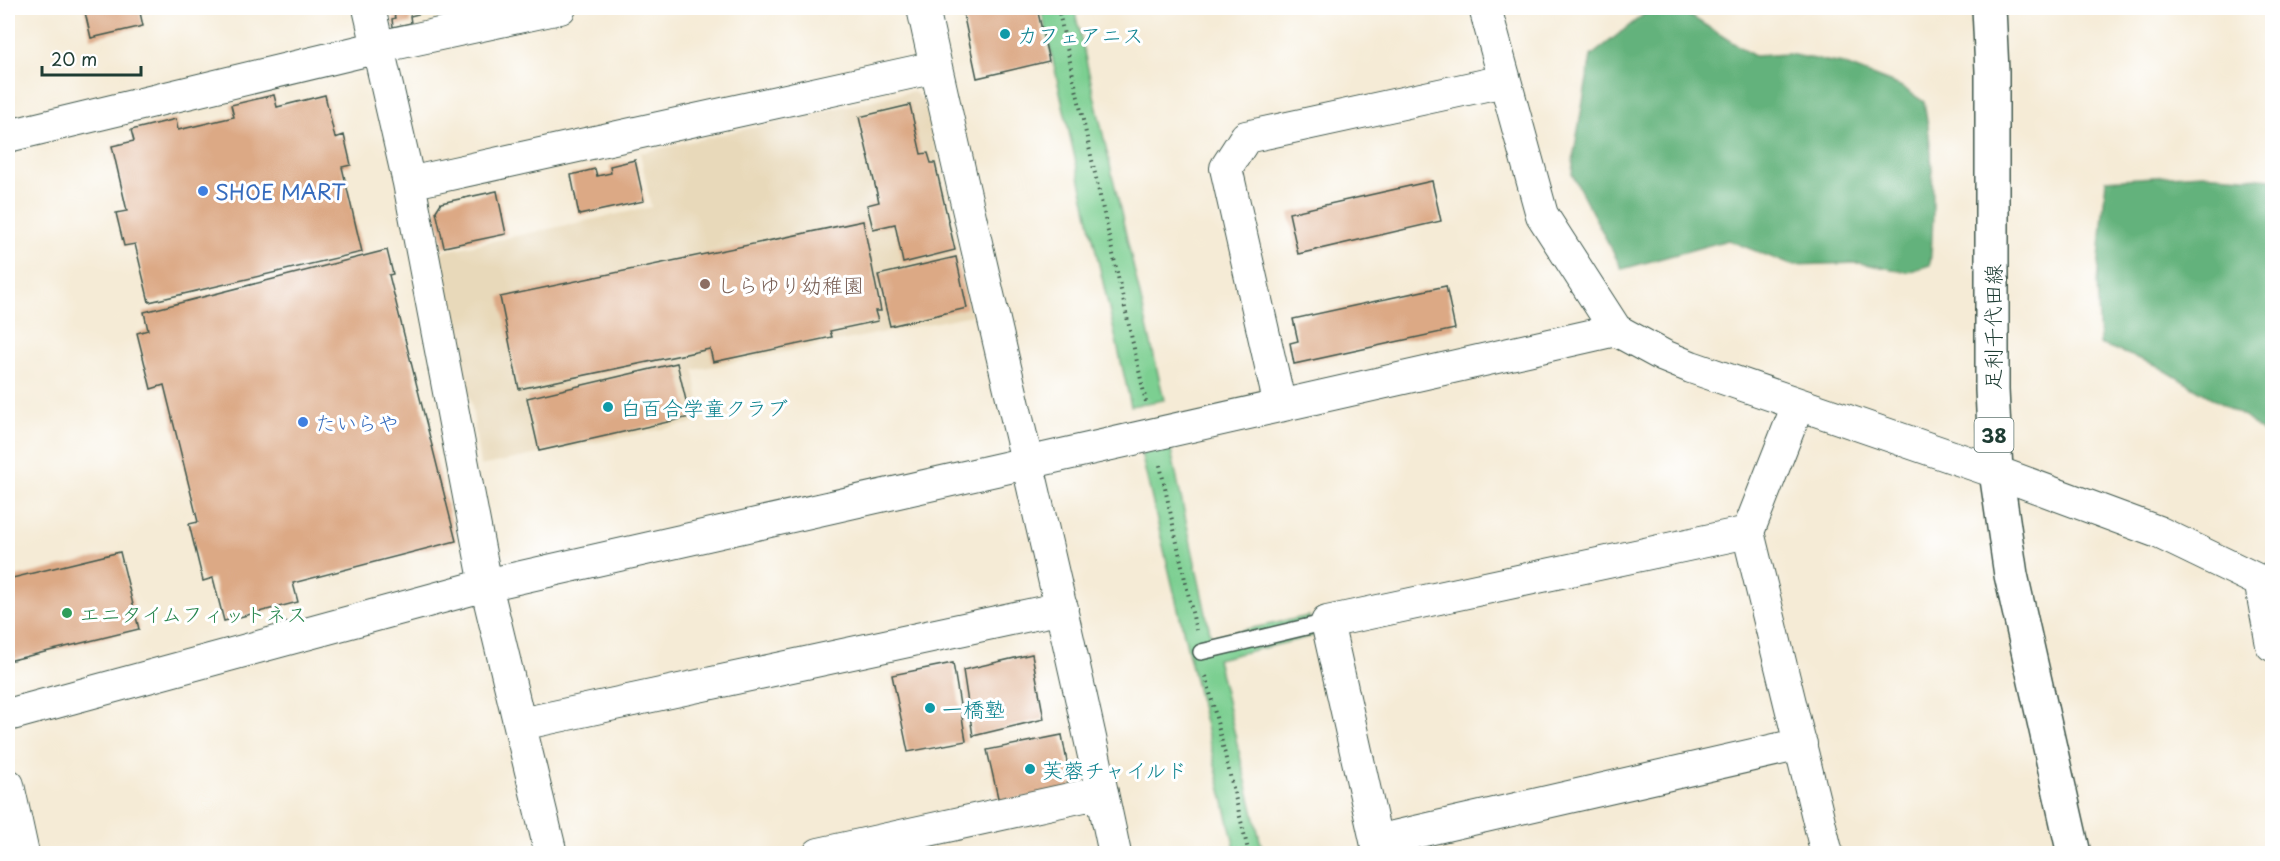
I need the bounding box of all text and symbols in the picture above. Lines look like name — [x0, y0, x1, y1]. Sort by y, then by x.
place label: カフェアニス — [1017, 18, 1143, 50]
marker: カフェアニス — [998, 27, 1012, 41]
scale bar — [42, 39, 141, 77]
text: 20 m — [51, 45, 97, 72]
place label: SHOE MART — [215, 175, 346, 207]
marker: SHOE MART — [196, 184, 210, 198]
street label: 足利千代田線 — [1976, 264, 2008, 390]
place label: しらゆり幼稚園 — [717, 268, 864, 300]
marker: しらゆり幼稚園 — [698, 277, 712, 291]
place label: 白百合学童クラブ — [620, 391, 788, 423]
marker: 白百合学童クラブ — [601, 400, 615, 414]
place label: たいらや — [315, 406, 399, 438]
marker: たいらや — [296, 415, 310, 429]
road number: 38 — [1974, 418, 2014, 452]
place label: エニタイムフィットネス — [79, 597, 307, 629]
marker: エニタイムフィットネス — [60, 606, 74, 620]
place label: 一橋塾 — [942, 692, 1005, 724]
marker: 一橋塾 — [923, 701, 937, 715]
place label: 芙蓉チャイルド — [1042, 753, 1187, 785]
marker: 芙蓉チャイルド — [1023, 762, 1037, 776]

